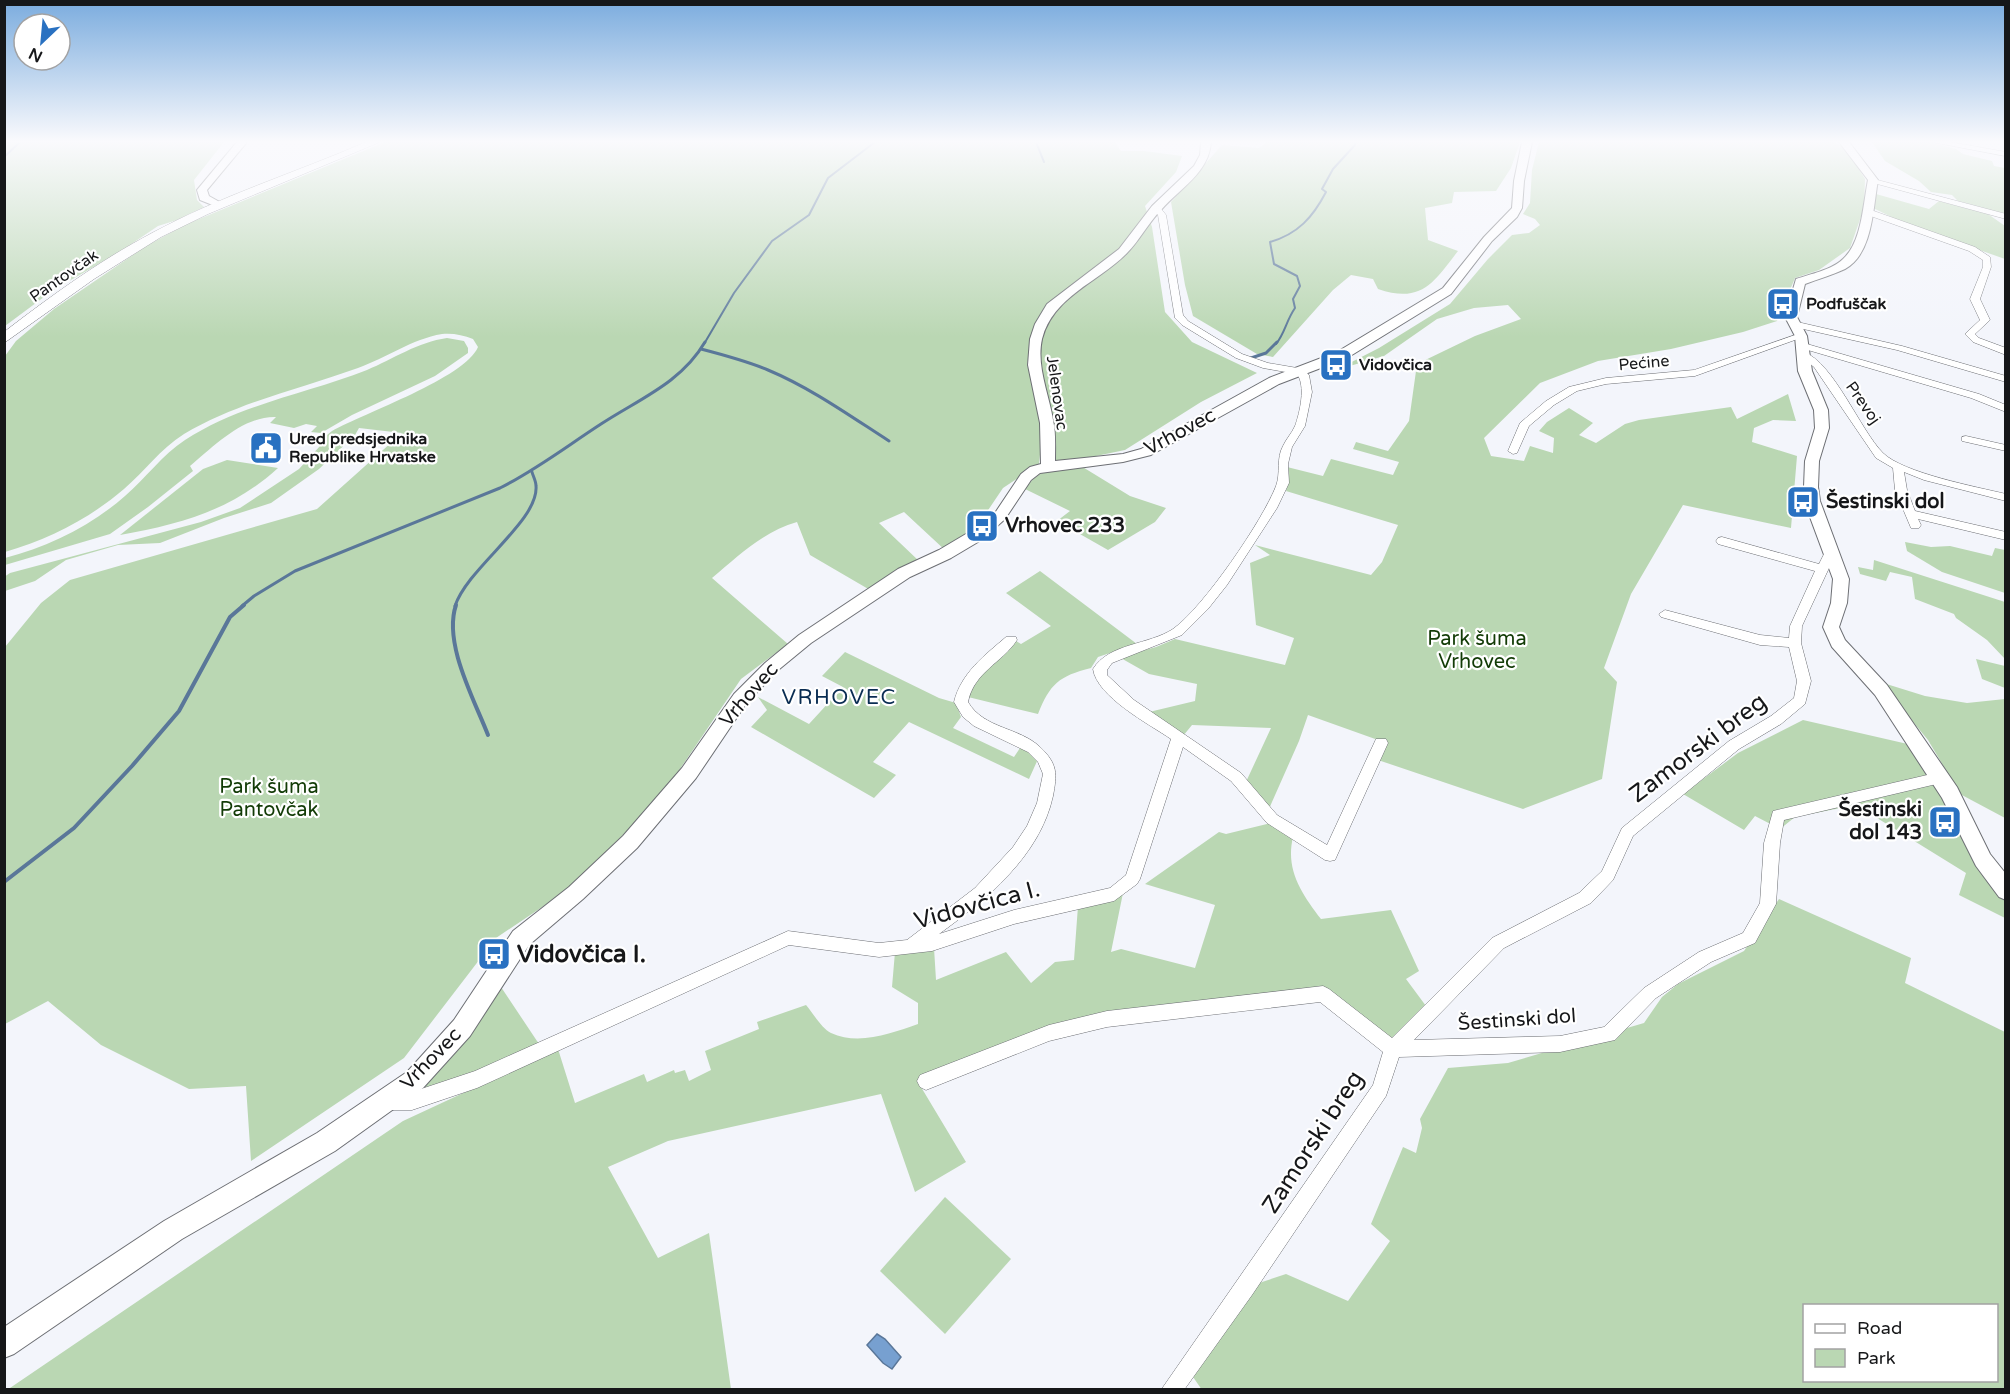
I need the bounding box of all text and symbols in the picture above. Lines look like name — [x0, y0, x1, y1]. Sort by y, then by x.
north arrow — [12, 12, 72, 72]
text: N — [26, 43, 46, 66]
street label: Pantovčak — [26, 245, 102, 307]
bus stop icon: Podfuščak — [1765, 286, 1801, 322]
place label: Podfuščak — [1806, 294, 1886, 314]
bus stop icon: Vidovčica — [1318, 347, 1354, 383]
street label: Pećine — [1618, 351, 1670, 375]
street label: Jelenovac — [1042, 355, 1072, 431]
place label: Vidovčica — [1359, 355, 1432, 375]
street label: Prevoj — [1841, 378, 1885, 428]
street label: Vrhovec — [1140, 403, 1220, 461]
place label: Ured predsjednika Republike Hrvatske — [289, 429, 436, 467]
public building icon: Ured predsjednika Republike Hrvatske — [248, 430, 284, 466]
bus stop icon: Šestinski dol — [1785, 484, 1821, 520]
place label: Šestinski dol — [1826, 488, 1944, 514]
bus stop icon: Vrhovec 233 — [964, 508, 1000, 544]
place label: Vrhovec 233 — [1005, 514, 1125, 538]
park label: Park šuma Vrhovec — [1427, 627, 1527, 674]
street label: Vrhovec — [715, 658, 783, 732]
district label: VRHOVEC — [781, 685, 897, 710]
street label: Zamorski breg — [1624, 687, 1772, 809]
park label: Park šuma Pantovčak — [219, 775, 319, 822]
place label: Šestinski dol 143 — [1839, 796, 1922, 845]
bus stop icon: Šestinski dol 143 — [1927, 804, 1963, 840]
street label: Vidovčica I. — [911, 874, 1043, 936]
bus stop icon: Vidovčica I. — [476, 936, 512, 972]
place label: Vidovčica I. — [517, 940, 646, 969]
street label: Šestinski dol — [1457, 1003, 1577, 1036]
street label: Vrhovec — [396, 1023, 466, 1095]
street label: Zamorski breg — [1256, 1065, 1370, 1219]
legend — [1803, 1304, 1998, 1382]
text: Road — [1857, 1317, 1902, 1339]
text: Park — [1857, 1347, 1896, 1369]

